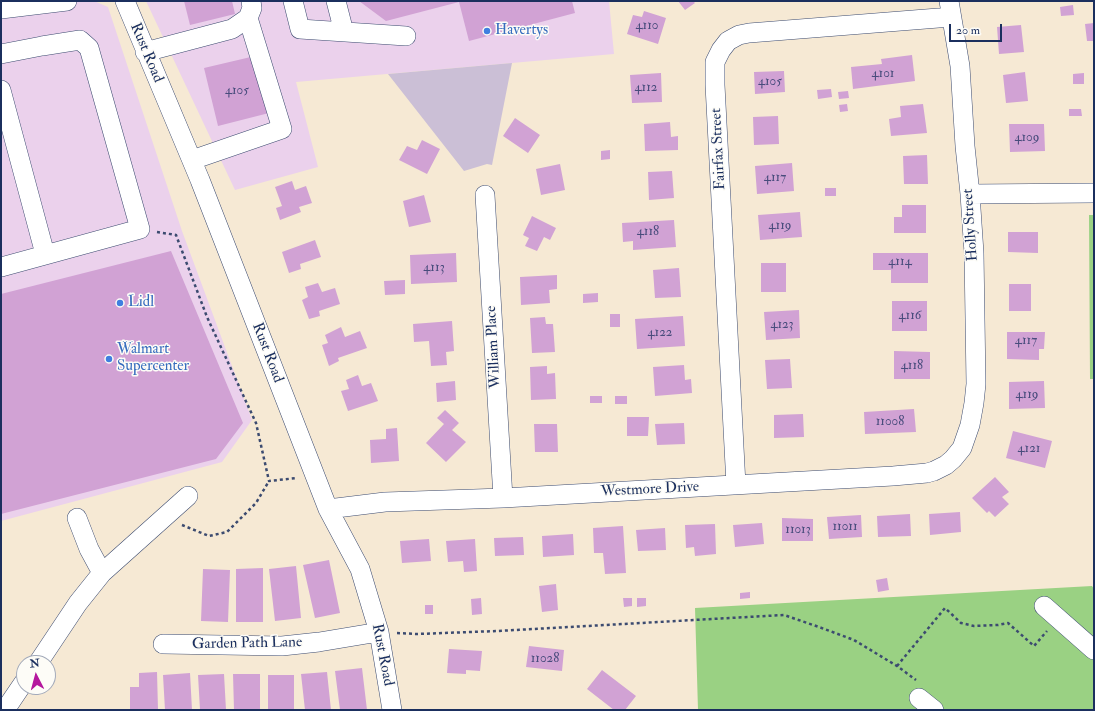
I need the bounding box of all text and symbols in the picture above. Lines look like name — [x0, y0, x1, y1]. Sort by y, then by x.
scale bar — [951, 16, 1004, 42]
house number: 4110 — [636, 18, 658, 34]
street label: Rust Road — [125, 21, 167, 85]
place label: Havertys — [495, 22, 548, 40]
text: 20 m — [956, 23, 980, 38]
marker: Havertys — [482, 26, 492, 36]
house number: 4101 — [872, 66, 894, 82]
house number: 4105 — [758, 74, 782, 90]
house number: 4112 — [635, 80, 657, 96]
house number: 4105 — [225, 83, 249, 99]
street label: Fairfax Street — [708, 108, 730, 190]
house number: 4109 — [1015, 130, 1039, 146]
house number: 4117 — [764, 170, 786, 186]
street label: Holly Street — [959, 188, 983, 262]
house number: 4119 — [769, 218, 791, 234]
house number: 4118 — [637, 224, 659, 240]
house number: 4114 — [888, 254, 912, 270]
house number: 4113 — [423, 260, 445, 276]
place label: Lidl — [128, 294, 154, 312]
marker: Lidl — [115, 298, 125, 308]
street label: William Place — [483, 305, 505, 389]
house number: 4116 — [899, 308, 921, 324]
house number: 4123 — [770, 317, 794, 333]
street label: Rust Road — [247, 320, 287, 386]
house number: 4122 — [648, 325, 672, 341]
house number: 4117 — [1015, 333, 1037, 349]
place label: Walmart Supercenter — [117, 341, 189, 376]
marker: Walmart Supercenter — [104, 354, 114, 364]
house number: 4118 — [901, 358, 923, 374]
house number: 4119 — [1016, 387, 1038, 403]
house number: 11008 — [876, 414, 904, 430]
house number: 4121 — [1018, 441, 1040, 457]
street label: Westmore Drive — [600, 478, 700, 502]
house number: 11011 — [832, 519, 858, 535]
house number: 11013 — [785, 522, 811, 538]
street label: Rust Road — [367, 622, 397, 688]
street label: Garden Path Lane — [192, 634, 302, 654]
house number: 11028 — [531, 651, 559, 667]
north arrow — [16, 655, 56, 695]
text: N — [29, 657, 40, 671]

